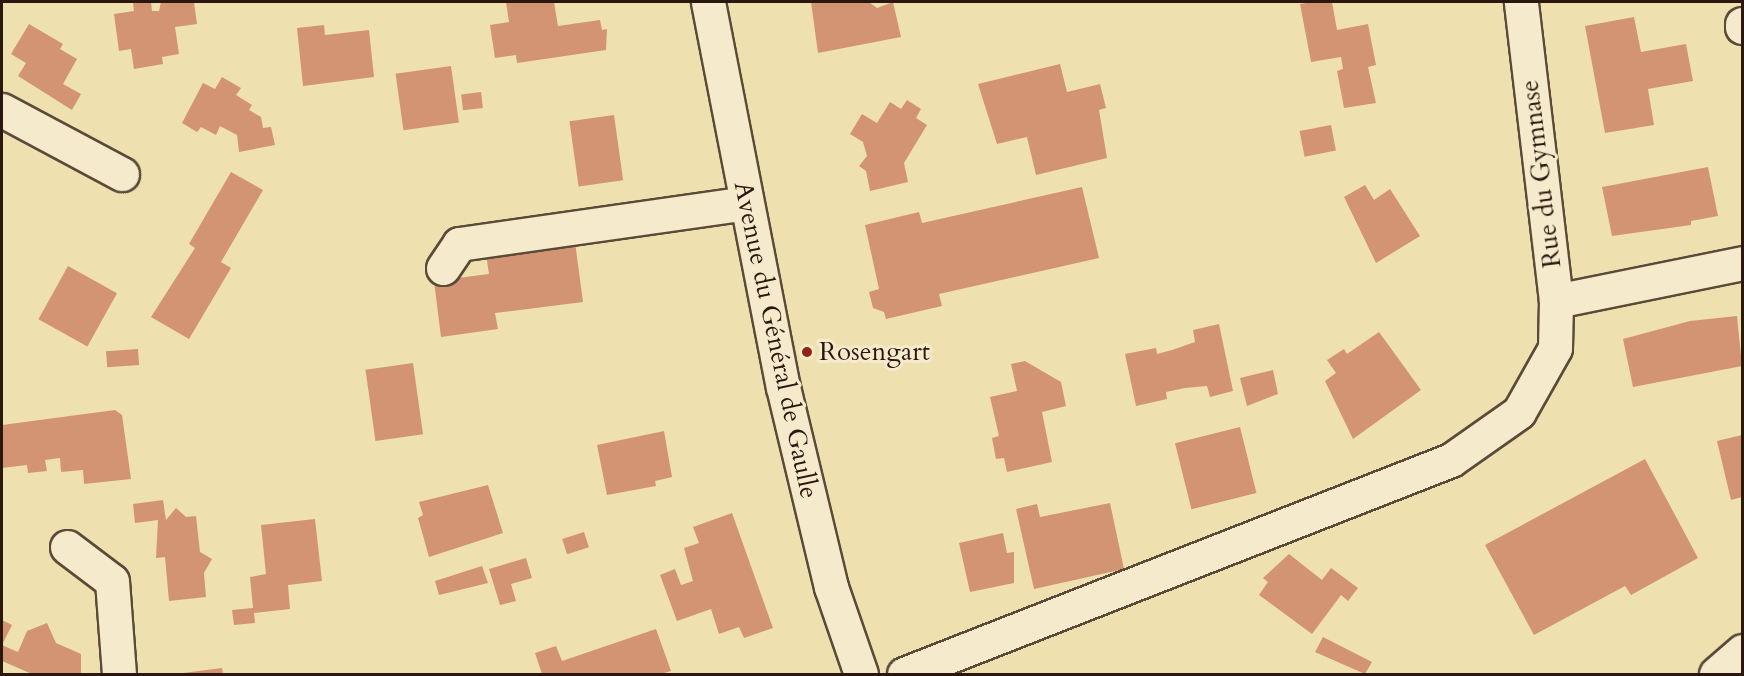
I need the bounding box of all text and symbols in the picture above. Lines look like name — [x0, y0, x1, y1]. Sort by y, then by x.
street label: Rue du Gymnase — [1514, 78, 1568, 270]
street label: Avenue du Général de Gaulle — [727, 179, 825, 501]
place label: Rosengart — [819, 336, 930, 368]
marker: Rosengart — [800, 345, 814, 359]

